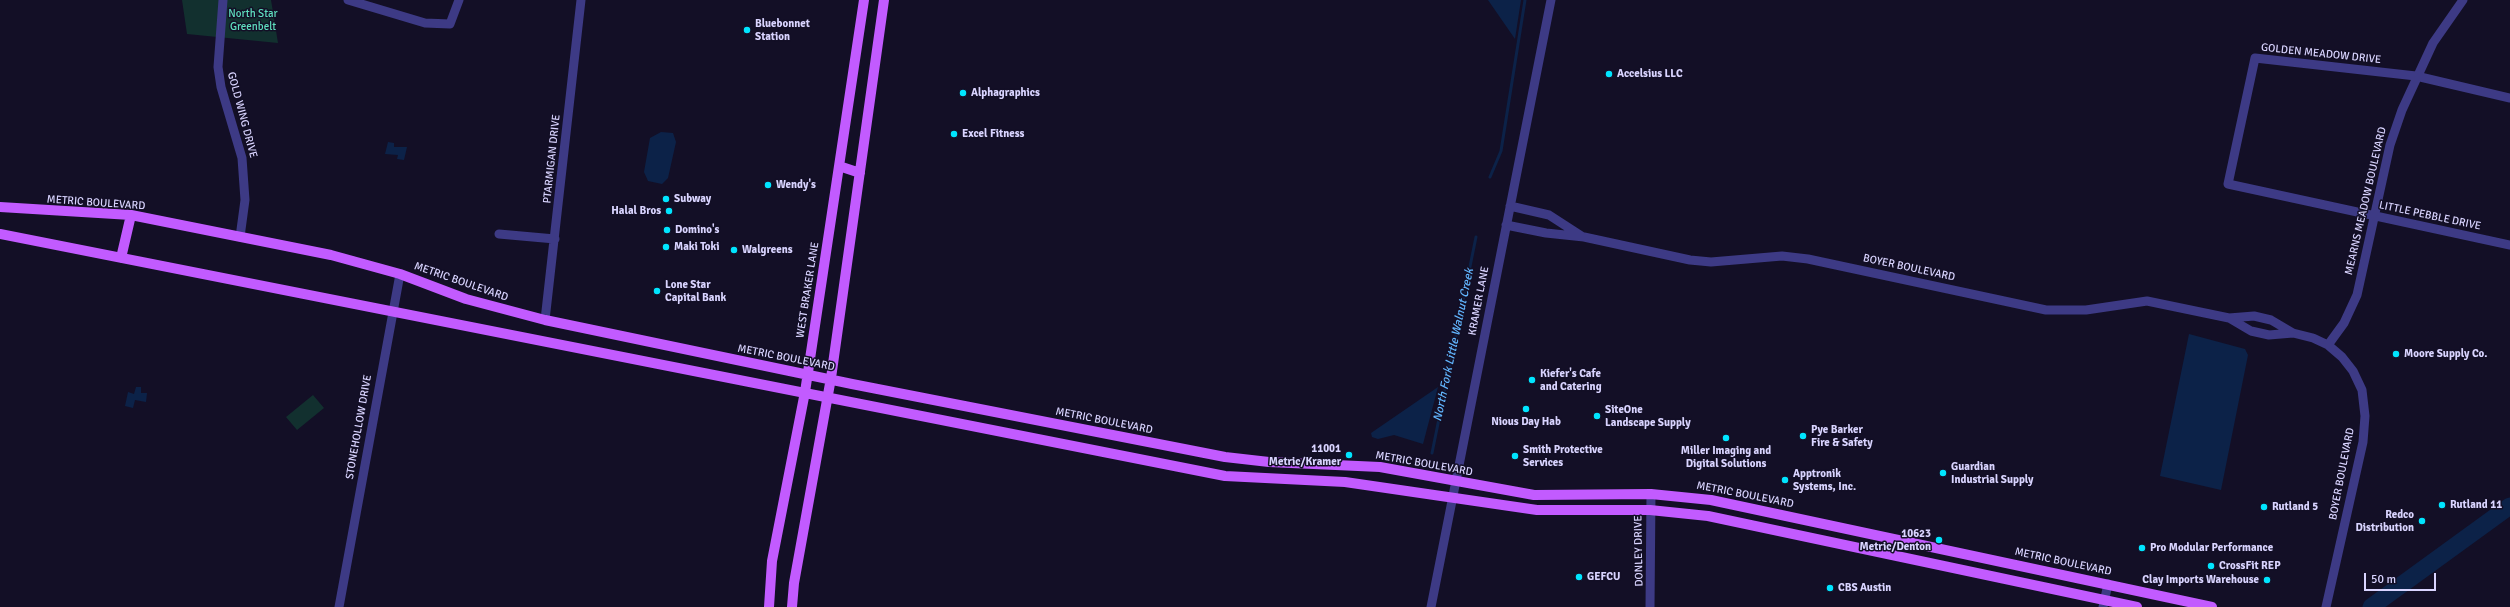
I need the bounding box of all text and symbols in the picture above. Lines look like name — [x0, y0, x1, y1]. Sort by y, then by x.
park label: North Star Greenbelt — [228, 7, 278, 33]
place label: Bluebonnet Station — [755, 17, 810, 43]
marker: Bluebonnet Station — [742, 25, 752, 35]
street label: GOLDEN MEADOW DRIVE — [2260, 41, 2382, 67]
place label: Accelsius LLC — [1617, 67, 1683, 81]
marker: Accelsius LLC — [1604, 69, 1614, 79]
street label: GOLD WING DRIVE — [224, 71, 260, 159]
place label: Alphagraphics — [971, 86, 1040, 100]
marker: Alphagraphics — [958, 88, 968, 98]
street label: PTARMIGAN DRIVE — [541, 114, 563, 204]
street label: MEARNS MEADOW BOULEVARD — [2343, 126, 2389, 276]
place label: Excel Fitness — [962, 127, 1024, 141]
marker: Excel Fitness — [949, 129, 959, 139]
place label: Wendy's — [776, 178, 816, 192]
marker: Wendy's — [763, 180, 773, 190]
place label: Subway — [674, 192, 711, 206]
street label: METRIC BOULEVARD — [46, 193, 146, 213]
marker: Subway — [661, 194, 671, 204]
street label: LITTLE PEBBLE DRIVE — [2378, 199, 2482, 233]
place label: Halal Bros — [611, 204, 661, 218]
marker: Halal Bros — [664, 206, 674, 216]
place label: Domino's — [675, 223, 719, 237]
marker: Domino's — [662, 225, 672, 235]
place label: Maki Toki — [674, 240, 720, 254]
street label: WEST BRAKER LANE — [794, 241, 822, 339]
marker: Maki Toki — [661, 242, 671, 252]
place label: Walgreens — [742, 243, 793, 257]
marker: Walgreens — [729, 245, 739, 255]
street label: BOYER BOULEVARD — [1862, 252, 1956, 284]
street label: METRIC BOULEVARD — [412, 260, 510, 304]
street label: KRAMER LANE — [1466, 265, 1492, 337]
water label: North Fork Little Walnut Creek — [1431, 267, 1477, 423]
place label: Lone Star Capital Bank — [665, 278, 726, 304]
marker: Lone Star Capital Bank — [652, 286, 662, 296]
street label: METRIC BOULEVARD — [736, 342, 836, 374]
place label: Moore Supply Co. — [2404, 347, 2487, 361]
marker: Moore Supply Co. — [2391, 349, 2401, 359]
place label: Kiefer's Cafe and Catering — [1540, 367, 1602, 393]
street label: STONEHOLLOW DRIVE — [343, 374, 375, 480]
marker: Kiefer's Cafe and Catering — [1527, 375, 1537, 385]
place label: SiteOne Landscape Supply — [1605, 403, 1691, 429]
marker: Nious Day Hab — [1521, 404, 1531, 414]
street label: METRIC BOULEVARD — [1054, 405, 1154, 437]
marker: SiteOne Landscape Supply — [1592, 411, 1602, 421]
place label: Nious Day Hab — [1491, 415, 1561, 429]
place label: Pye Barker Fire & Safety — [1811, 423, 1873, 449]
street label: BOYER BOULEVARD — [2327, 427, 2357, 521]
marker: Pye Barker Fire & Safety — [1798, 431, 1808, 441]
marker: Miller Imaging and Digital Solutions — [1721, 433, 1731, 443]
place label: 11001 Metric/Kramer — [1269, 442, 1341, 468]
place label: Smith Protective Services — [1523, 443, 1603, 469]
place label: Miller Imaging and Digital Solutions — [1681, 444, 1771, 470]
street label: METRIC BOULEVARD — [1374, 449, 1474, 479]
marker: 11001 Metric/Kramer — [1344, 450, 1354, 460]
marker: Smith Protective Services — [1510, 451, 1520, 461]
place label: Guardian Industrial Supply — [1951, 460, 2034, 486]
place label: Apptronik Systems, Inc. — [1793, 467, 1856, 493]
marker: Guardian Industrial Supply — [1938, 468, 1948, 478]
marker: Apptronik Systems, Inc. — [1780, 475, 1790, 485]
street label: METRIC BOULEVARD — [1695, 479, 1795, 511]
place label: Rutland 11 — [2450, 498, 2502, 512]
place label: Rutland 5 — [2272, 500, 2318, 514]
marker: Rutland 11 — [2437, 500, 2447, 510]
marker: Rutland 5 — [2259, 502, 2269, 512]
place label: Redco Distribution — [2355, 508, 2414, 534]
street label: DONLEY DRIVE — [1632, 515, 1646, 587]
marker: Redco Distribution — [2417, 516, 2427, 526]
place label: 10623 Metric/Denton — [1860, 527, 1931, 553]
marker: 10623 Metric/Denton — [1934, 535, 1944, 545]
place label: Pro Modular Performance — [2150, 541, 2273, 555]
marker: Pro Modular Performance — [2137, 543, 2147, 553]
street label: METRIC BOULEVARD — [2013, 545, 2113, 579]
place label: CrossFit REP — [2219, 559, 2281, 573]
marker: CrossFit REP — [2206, 561, 2216, 571]
scale bar — [2366, 565, 2438, 591]
place label: GEFCU — [1587, 570, 1620, 584]
marker: GEFCU — [1574, 572, 1584, 582]
text: 50 m — [2371, 572, 2396, 587]
place label: Clay Imports Warehouse — [2142, 573, 2259, 587]
marker: Clay Imports Warehouse — [2262, 575, 2272, 585]
place label: CBS Austin — [1838, 581, 1891, 595]
marker: CBS Austin — [1825, 583, 1835, 593]

